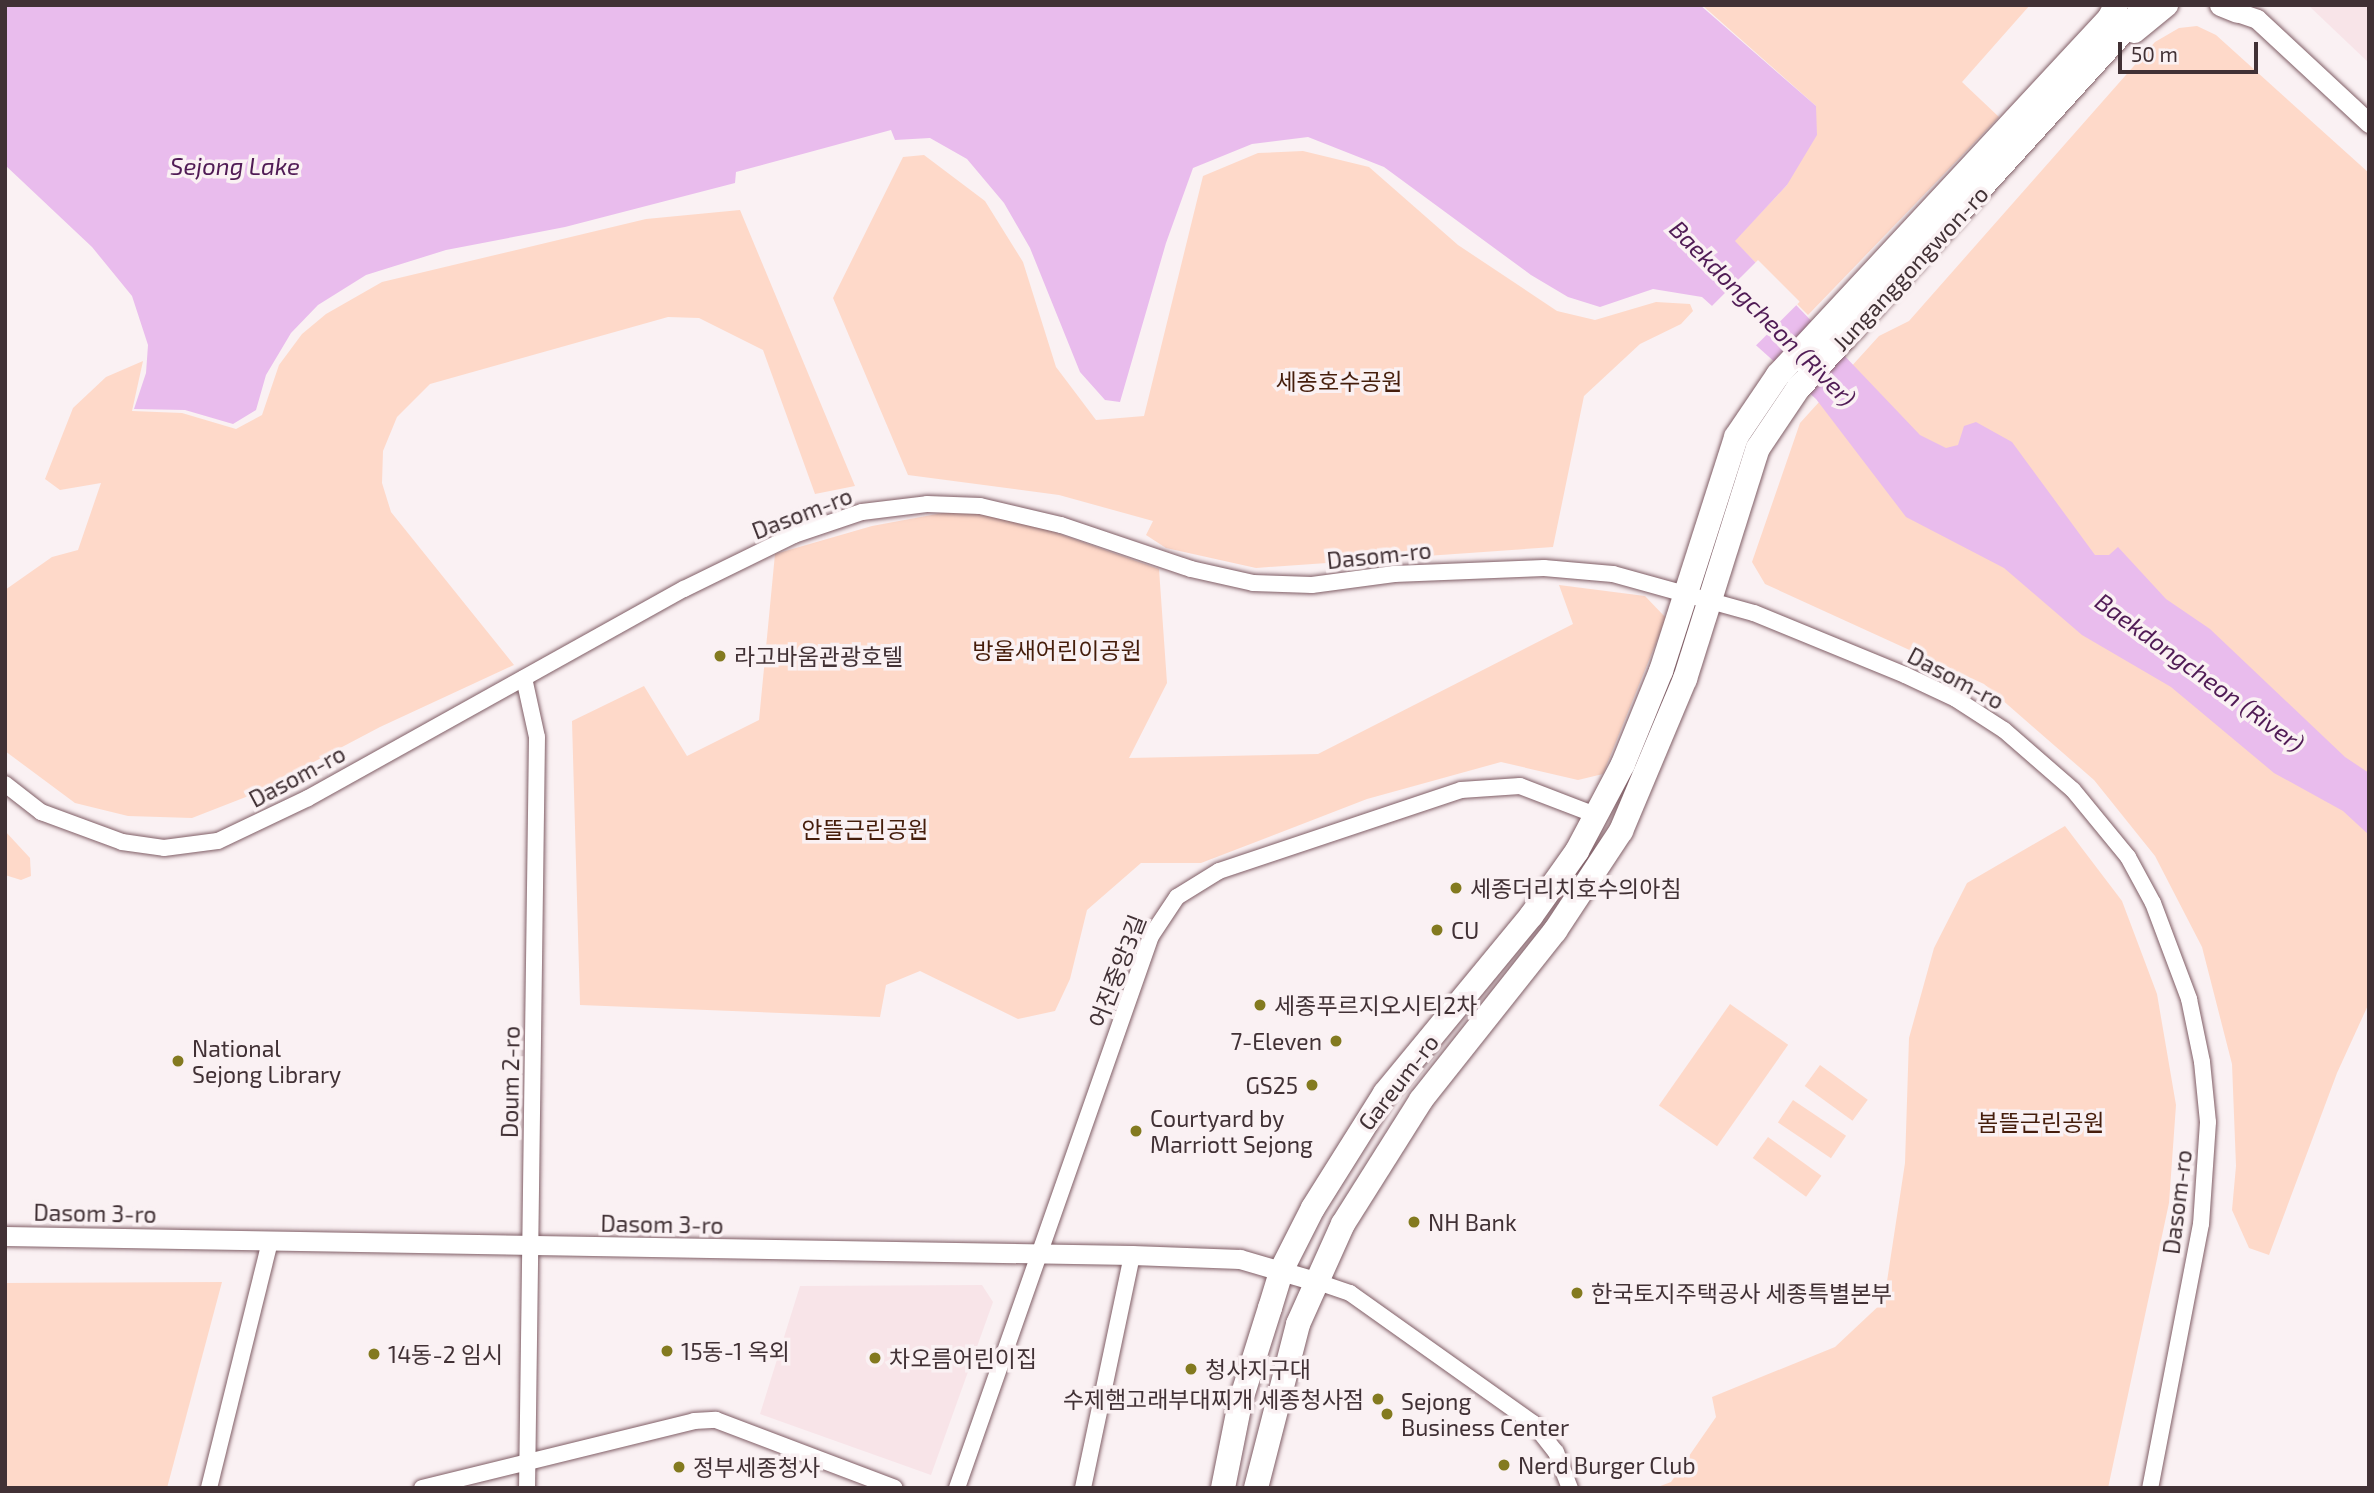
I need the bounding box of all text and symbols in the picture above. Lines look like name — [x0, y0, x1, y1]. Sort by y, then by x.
scale bar — [2122, 28, 2262, 72]
text: 50 m — [2131, 41, 2178, 66]
water label: Sejong Lake — [170, 152, 300, 180]
street label: Junganggongwon-ro — [1826, 180, 1994, 356]
water label: Baekdongcheon (River) — [1664, 214, 1862, 412]
park label: 세종호수공원 — [1276, 367, 1402, 395]
street label: Dasom-ro — [748, 481, 856, 545]
street label: Dasom-ro — [1325, 536, 1433, 574]
water label: Baekdongcheon (River) — [2090, 587, 2310, 757]
park label: 방울새어린이공원 — [972, 636, 1142, 664]
street label: Dasom-ro — [1903, 641, 2009, 715]
place label: 라고바움관광호텔 — [734, 642, 903, 670]
marker: 라고바움관광호텔 — [712, 648, 728, 664]
street label: Dasom-ro — [244, 739, 350, 813]
park label: 안뜰근린공원 — [802, 815, 928, 843]
place label: 세종더리치호수의아침 — [1470, 874, 1682, 902]
marker: 세종더리치호수의아침 — [1448, 880, 1464, 896]
street label: 어진중앙3길 — [1083, 911, 1151, 1031]
place label: CU — [1451, 916, 1479, 944]
marker: CU — [1429, 922, 1445, 938]
place label: 세종푸르지오시티2차 — [1274, 991, 1477, 1019]
marker: 세종푸르지오시티2차 — [1252, 997, 1268, 1013]
street label: Doum 2-ro — [495, 1026, 525, 1138]
place label: 7-Eleven — [1231, 1027, 1322, 1055]
street label: Gareum-ro — [1352, 1029, 1444, 1135]
marker: 7-Eleven — [1328, 1033, 1344, 1049]
place label: National Sejong Library — [192, 1034, 341, 1088]
marker: National Sejong Library — [170, 1053, 186, 1069]
place label: GS25 — [1245, 1071, 1298, 1099]
marker: GS25 — [1304, 1077, 1320, 1093]
place label: Courtyard by Marriott Sejong — [1150, 1104, 1313, 1158]
park label: 봄뜰근린공원 — [1978, 1108, 2104, 1136]
marker: Courtyard by Marriott Sejong — [1128, 1123, 1144, 1139]
street label: Dasom-ro — [2157, 1148, 2197, 1256]
street label: Dasom 3-ro — [33, 1198, 157, 1228]
place label: NH Bank — [1428, 1208, 1517, 1236]
street label: Dasom 3-ro — [600, 1209, 724, 1239]
marker: NH Bank — [1406, 1214, 1422, 1230]
place label: 한국토지주택공사 세종특별본부 — [1591, 1279, 1892, 1307]
marker: 한국토지주택공사 세종특별본부 — [1569, 1285, 1585, 1301]
place label: 15동-1 옥외 — [681, 1337, 790, 1365]
place label: 14동-2 임시 — [388, 1340, 503, 1368]
marker: 15동-1 옥외 — [659, 1343, 675, 1359]
place label: 차오름어린이집 — [889, 1344, 1037, 1372]
marker: 14동-2 임시 — [366, 1346, 382, 1362]
marker: 차오름어린이집 — [867, 1350, 883, 1366]
place label: 청사지구대 — [1205, 1355, 1311, 1383]
marker: 청사지구대 — [1183, 1361, 1199, 1377]
place label: 수제햄고래부대찌개 세종청사점 — [1063, 1385, 1364, 1413]
place label: Sejong Business Center — [1401, 1387, 1569, 1441]
marker: 수제햄고래부대찌개 세종청사점 — [1370, 1391, 1386, 1407]
marker: Sejong Business Center — [1379, 1406, 1395, 1422]
place label: Nerd Burger Club — [1518, 1451, 1696, 1479]
place label: 정부세종청사 — [693, 1453, 820, 1481]
marker: Nerd Burger Club — [1496, 1457, 1512, 1473]
marker: 정부세종청사 — [671, 1459, 687, 1475]

